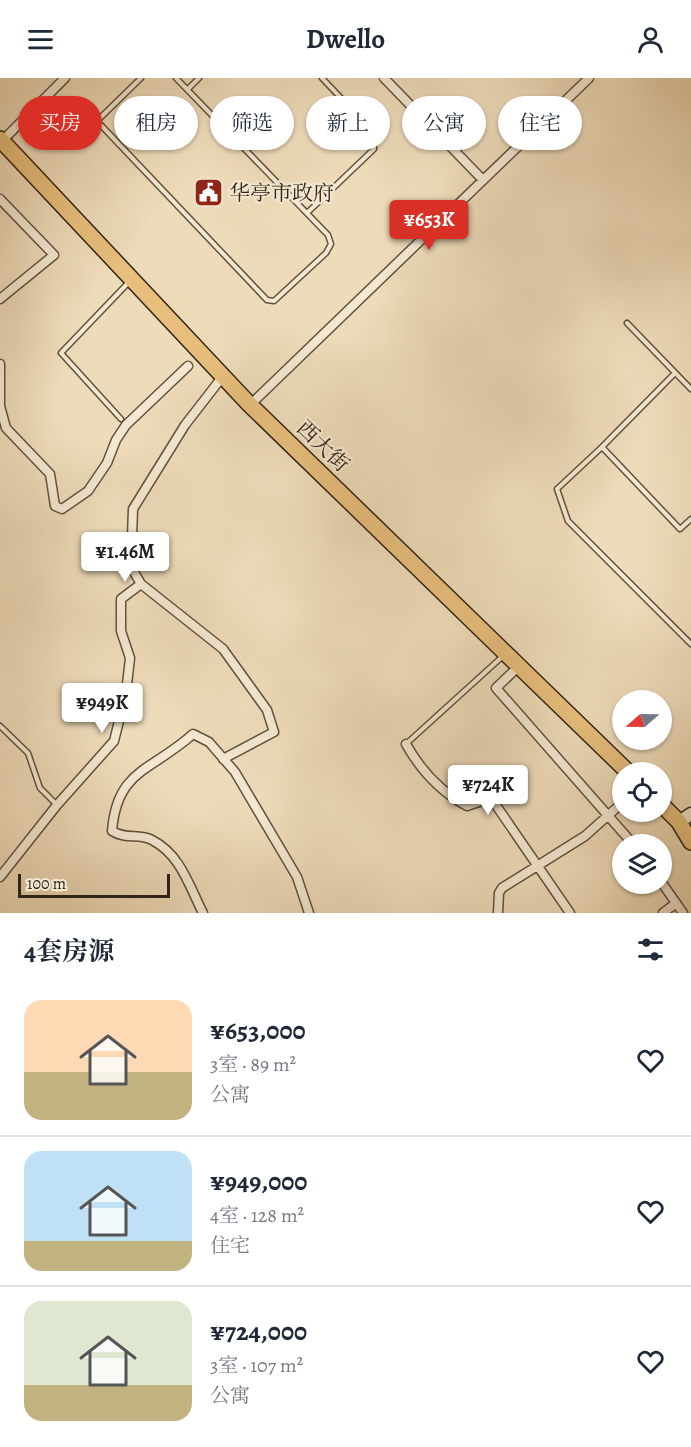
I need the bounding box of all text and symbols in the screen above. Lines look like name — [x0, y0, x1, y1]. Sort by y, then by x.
text: Dwello — [306, 21, 385, 57]
icon: menu — [24, 23, 57, 56]
icon: person — [634, 23, 667, 56]
chip: 买房 — [18, 96, 102, 150]
chip: 租房 — [114, 96, 198, 150]
chip: 筛选 — [210, 96, 294, 150]
chip: 新上 — [306, 96, 390, 150]
chip: 公寓 — [402, 96, 486, 150]
chip: 住宅 — [498, 96, 582, 150]
public building icon: 华亭市政府 — [192, 177, 224, 209]
place label: 华亭市政府 — [229, 179, 334, 207]
pin: ¥653K — [387, 200, 471, 251]
text: ¥653K — [403, 206, 455, 233]
street label: 西大街 — [291, 414, 355, 478]
pin: ¥1.46M — [76, 532, 174, 583]
text: ¥1.46M — [95, 538, 155, 565]
pin: ¥949K — [60, 683, 144, 734]
text: ¥949K — [76, 689, 128, 716]
north arrow — [612, 690, 672, 750]
map controls — [612, 690, 672, 894]
button: locate — [612, 762, 672, 822]
pin: ¥724K — [446, 765, 530, 816]
text: ¥724K — [462, 771, 514, 798]
button: layers — [612, 834, 672, 894]
scale bar — [18, 871, 170, 898]
text: 100 m — [27, 873, 66, 895]
icon: filters — [634, 933, 667, 966]
text: 4套房源 — [24, 934, 114, 969]
text: ¥653,000 — [210, 1013, 306, 1048]
icon: home — [72, 1024, 144, 1096]
icon: heart — [634, 1044, 667, 1077]
text: 3室 · 89 m² — [210, 1051, 296, 1078]
text: 公寓 — [210, 1081, 250, 1108]
text: ¥949,000 — [210, 1164, 307, 1199]
icon: home — [72, 1175, 144, 1247]
icon: heart — [634, 1195, 667, 1228]
text: 4室 · 128 m² — [210, 1202, 304, 1229]
text: 住宅 — [210, 1232, 250, 1259]
text: ¥724,000 — [210, 1314, 307, 1349]
icon: home — [72, 1325, 144, 1397]
icon: heart — [634, 1345, 667, 1378]
text: 3室 · 107 m² — [210, 1352, 303, 1379]
text: 公寓 — [210, 1382, 250, 1409]

